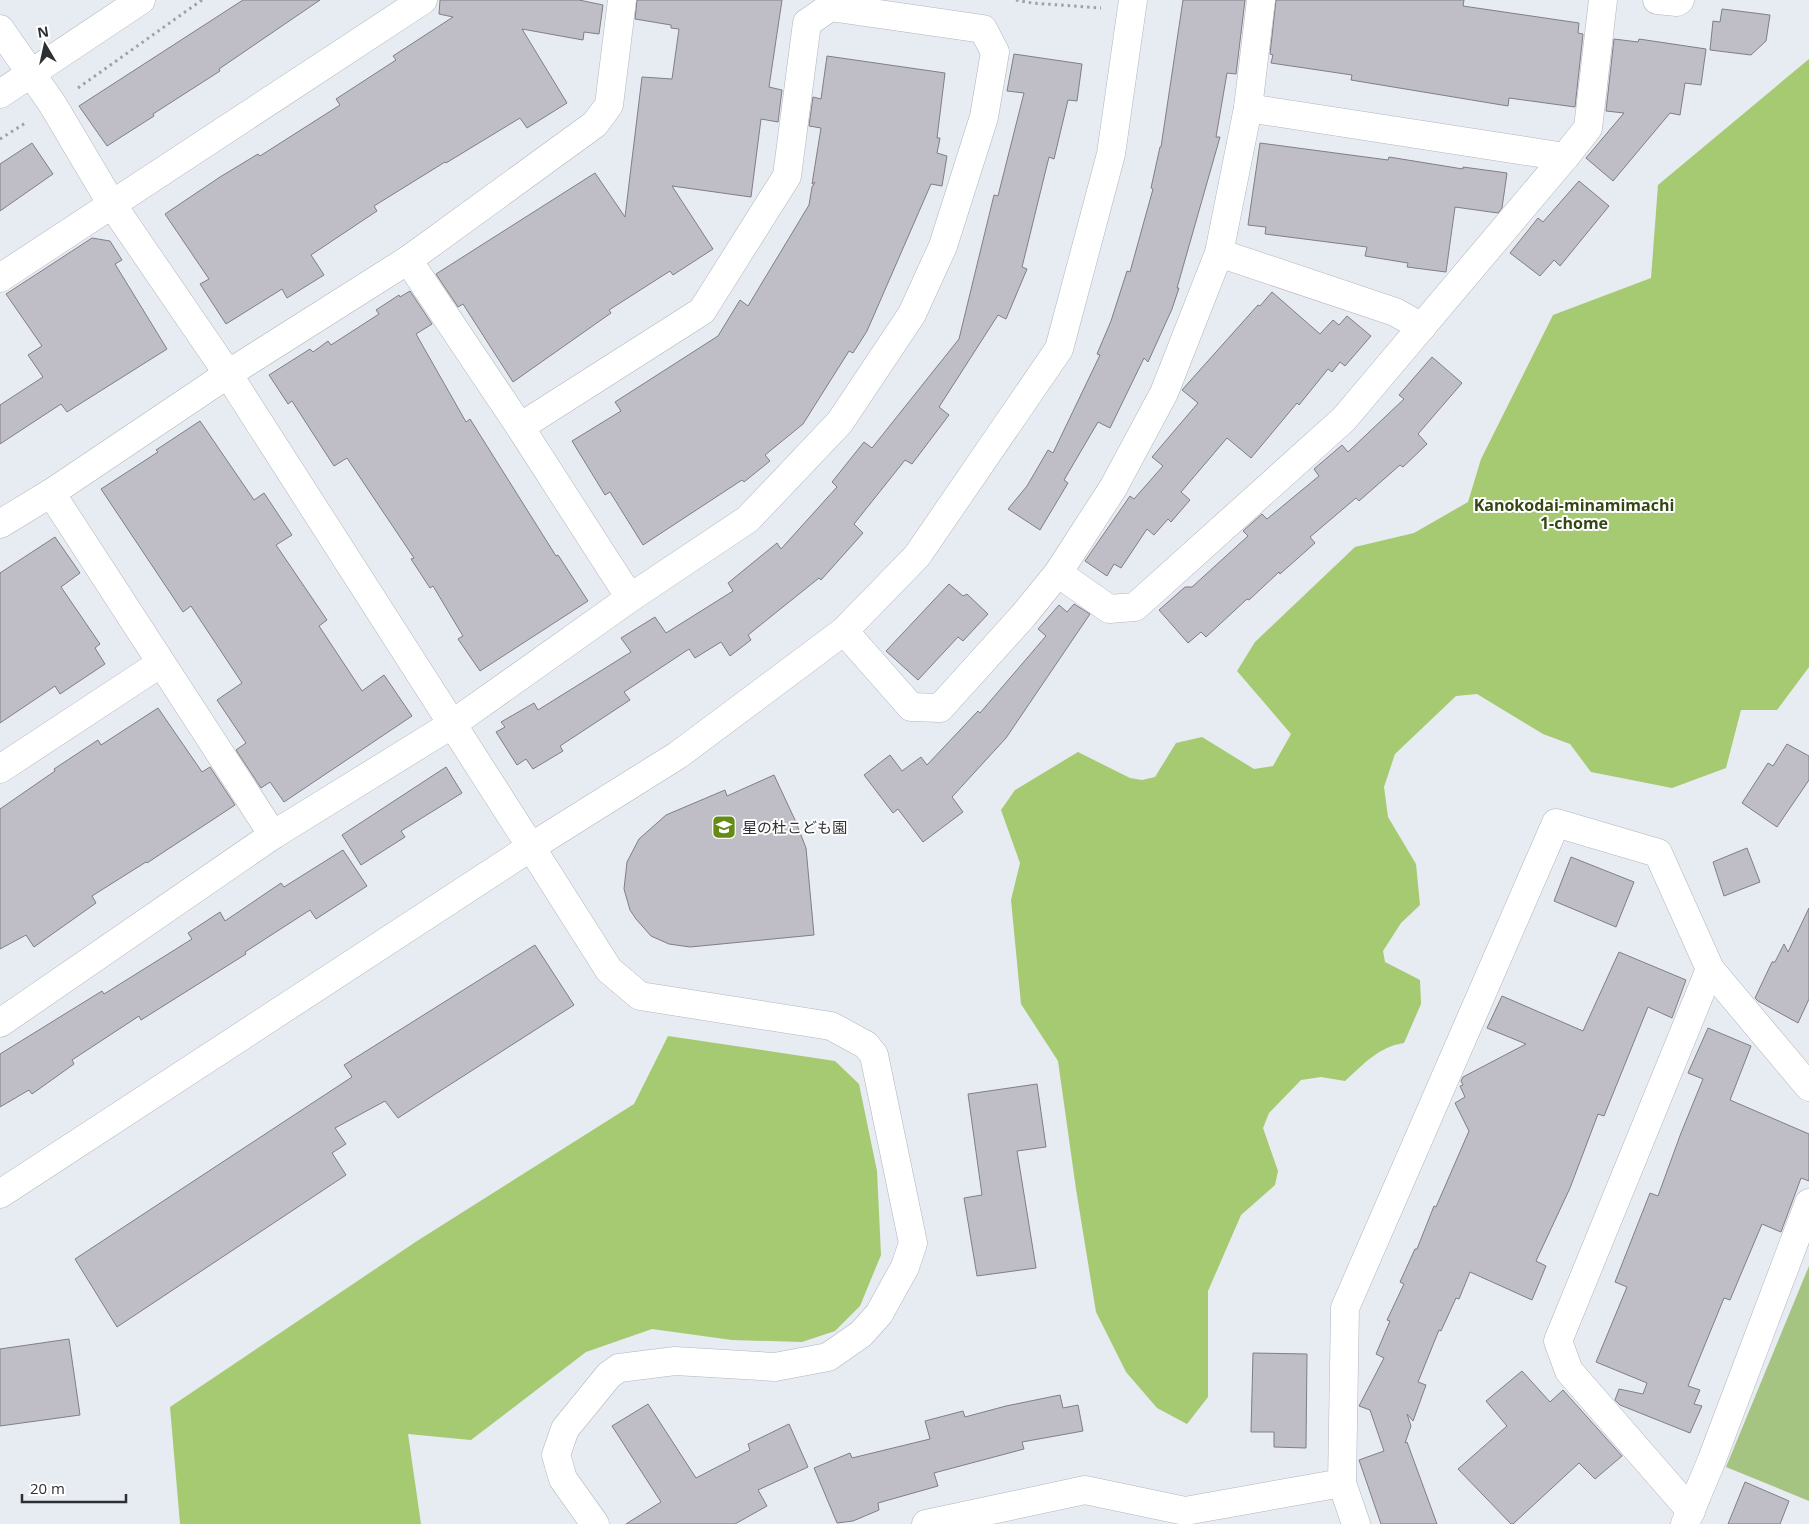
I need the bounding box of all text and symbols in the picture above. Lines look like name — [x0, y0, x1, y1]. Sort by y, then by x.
north arrow — [20, 20, 70, 70]
text: N — [36, 21, 50, 42]
district label: Kanokodai-minamimachi 1-chome — [1474, 494, 1674, 534]
school or university icon: 星の杜こども園 — [711, 814, 737, 840]
place label: 星の杜こども園 — [742, 817, 847, 837]
scale bar — [22, 1472, 126, 1504]
text: 20 m — [30, 1478, 65, 1498]

